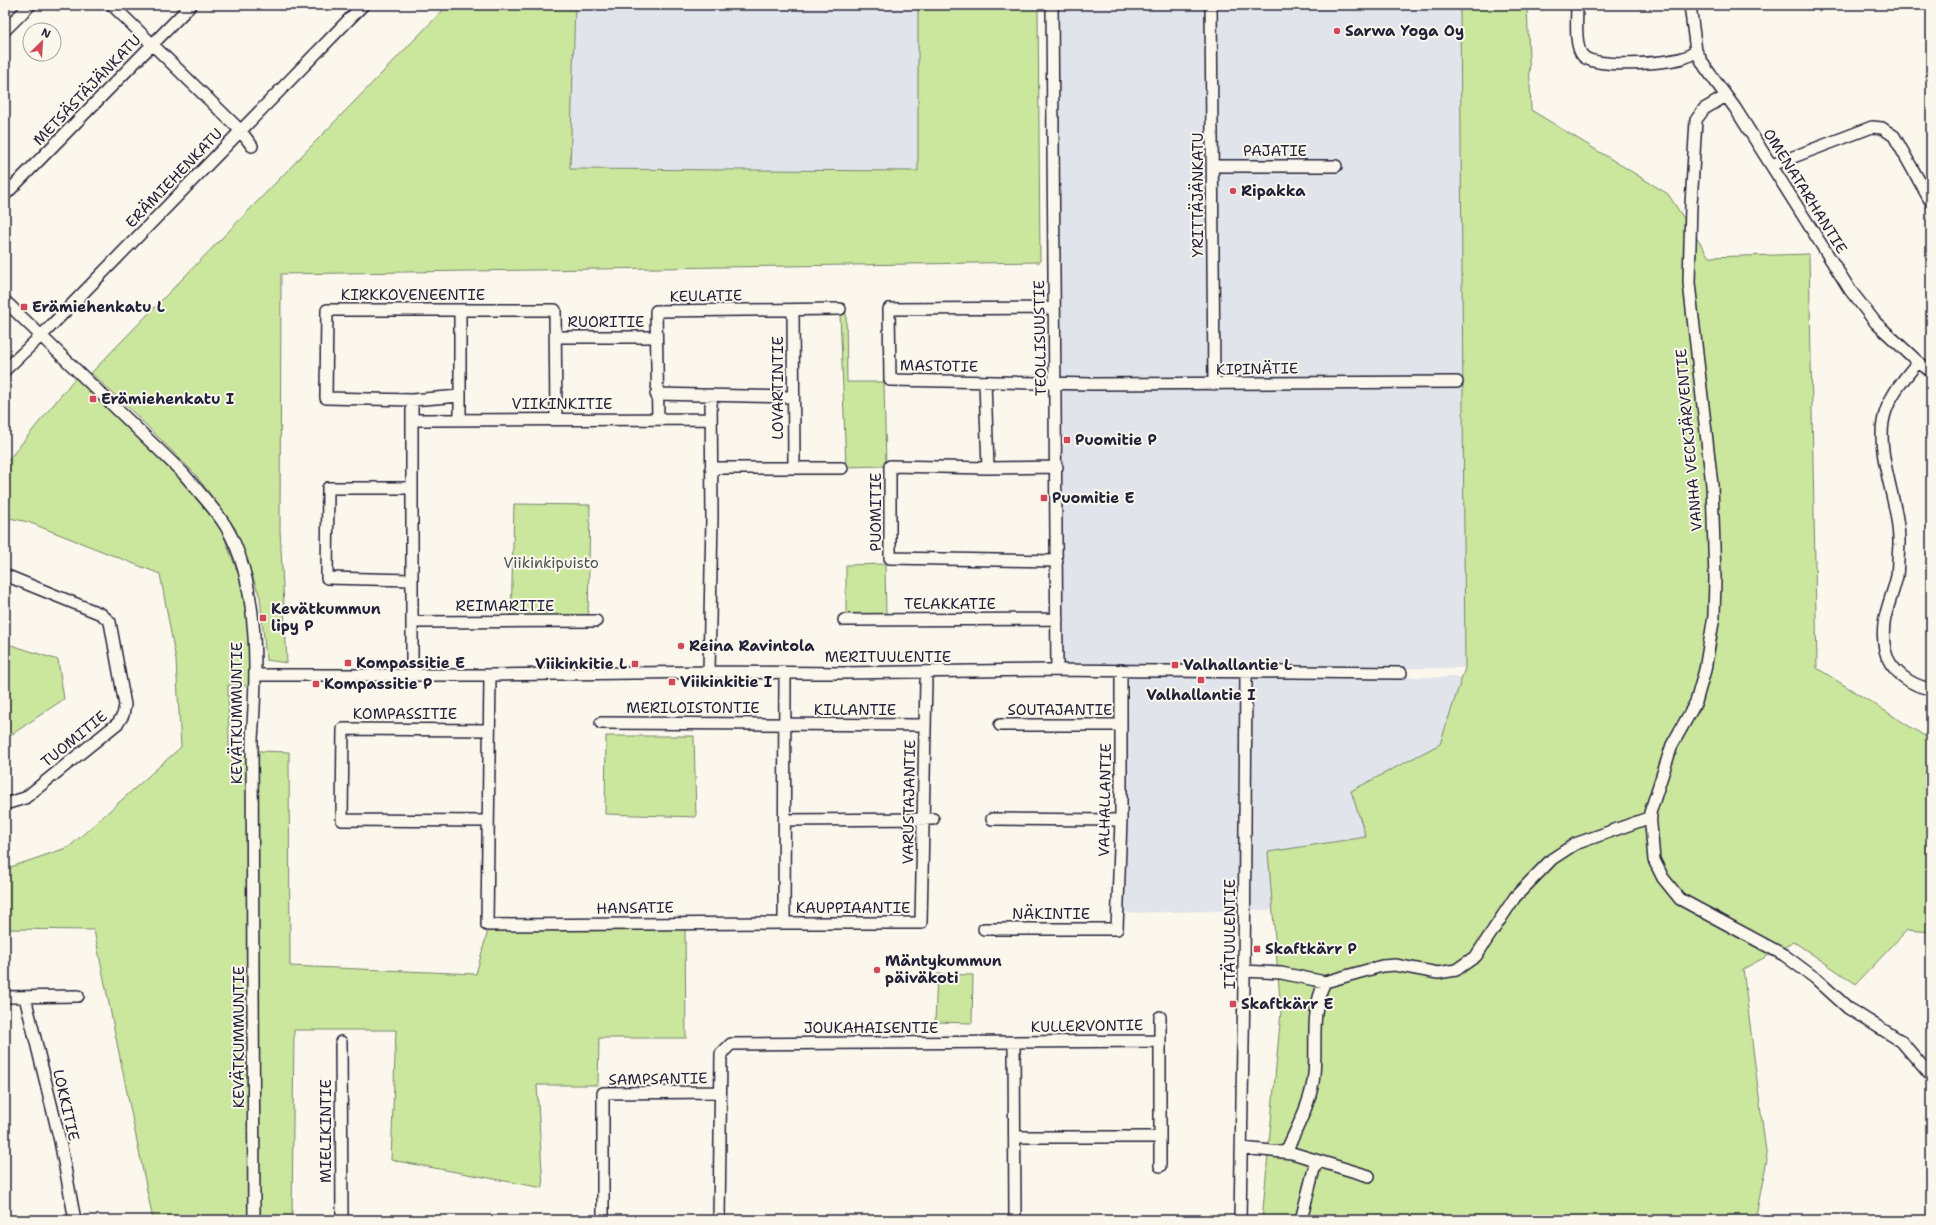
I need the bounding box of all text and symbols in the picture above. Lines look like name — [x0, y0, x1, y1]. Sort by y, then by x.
place label: Sarwa Yoga Oy — [1345, 21, 1464, 41]
north arrow — [22, 22, 62, 62]
marker: Sarwa Yoga Oy — [1332, 26, 1342, 36]
street label: METSÄSTÄJÄNKATU — [29, 31, 145, 149]
street label: ERÄMIEHENKATU — [121, 124, 227, 232]
street label: OMENATARHANTIE — [1758, 125, 1852, 257]
street label: YRITTÄJÄNKATU — [1188, 132, 1208, 258]
street label: PAJATIE — [1243, 141, 1307, 161]
place label: Ripakka — [1241, 181, 1306, 201]
marker: Ripakka — [1228, 186, 1238, 196]
street label: TEOLLISUUSTIE — [1029, 280, 1051, 396]
street label: KIRKKOVENEENTIE — [341, 285, 485, 305]
street label: KEULATIE — [669, 285, 743, 307]
place label: Erämiehenkatu L — [32, 297, 165, 317]
marker: Erämiehenkatu L — [19, 302, 29, 312]
street label: RUORITIE — [568, 312, 644, 332]
street label: LOVARTINTIE — [768, 336, 788, 440]
street label: VANHA VECKJÄRVENTIE — [1671, 348, 1707, 532]
street label: MASTOTIE — [900, 355, 978, 377]
street label: KIPINÄTIE — [1216, 358, 1298, 380]
place label: Erämiehenkatu I — [101, 389, 234, 409]
marker: Erämiehenkatu I — [88, 394, 98, 404]
street label: VIIKINKITIE — [512, 394, 612, 414]
place label: Puomitie P — [1075, 430, 1157, 450]
marker: Puomitie P — [1062, 435, 1072, 445]
street label: PUOMITIE — [866, 472, 886, 552]
place label: Puomitie E — [1052, 488, 1135, 508]
marker: Puomitie E — [1039, 493, 1049, 503]
park label: Viikinkipuisto — [503, 553, 599, 573]
street label: TELAKKATIE — [904, 594, 996, 614]
street label: REIMARITIE — [456, 596, 554, 616]
place label: Kevätkummun lipy P — [271, 599, 381, 636]
marker: Kevätkummun lipy P — [258, 613, 268, 623]
place label: Reina Ravintola — [689, 636, 815, 656]
marker: Reina Ravintola — [676, 641, 686, 651]
street label: KEVÄTKUMMUNTIE — [227, 642, 247, 784]
street label: MERITUULENTIE — [825, 647, 951, 667]
place label: Kompassitie E — [356, 653, 465, 673]
place label: Viikinkitie L — [535, 654, 627, 674]
place label: Valhallantie L — [1183, 655, 1292, 675]
marker: Kompassitie E — [343, 658, 353, 668]
marker: Viikinkitie L — [630, 659, 640, 669]
marker: Valhallantie L — [1170, 660, 1180, 670]
place label: Viikinkitie I — [680, 672, 772, 692]
place label: Kompassitie P — [324, 674, 432, 694]
marker: Valhallantie I — [1196, 675, 1206, 685]
marker: Viikinkitie I — [667, 677, 677, 687]
marker: Kompassitie P — [311, 679, 321, 689]
place label: Valhallantie I — [1146, 685, 1256, 705]
street label: MERILOISTONTIE — [626, 698, 760, 718]
street label: KILLANTIE — [814, 700, 896, 720]
street label: SOUTAJANTIE — [1008, 700, 1112, 720]
street label: KOMPASSITIE — [353, 704, 457, 724]
street label: TUOMITIE — [37, 706, 111, 772]
street label: VARUSTAJANTIE — [898, 739, 920, 865]
street label: VALHALLANTIE — [1094, 743, 1116, 857]
street label: ITÄTUULENTIE — [1220, 879, 1240, 989]
street label: HANSATIE — [596, 897, 674, 919]
street label: KAUPPIAANTIE — [796, 898, 910, 918]
street label: NÄKINTIE — [1012, 904, 1090, 924]
place label: Skaftkärr P — [1265, 939, 1357, 959]
marker: Skaftkärr P — [1252, 944, 1262, 954]
place label: Mäntykummun päiväkoti — [885, 951, 1002, 988]
marker: Mäntykummun päiväkoti — [872, 965, 882, 975]
street label: KEVÄTKUMMUNTIE — [229, 966, 249, 1108]
place label: Skaftkärr E — [1241, 994, 1333, 1014]
marker: Skaftkärr E — [1228, 999, 1238, 1009]
street label: KULLERVONTIE — [1030, 1015, 1144, 1037]
street label: JOUKAHAISENTIE — [804, 1018, 938, 1038]
street label: LOKKITIE — [48, 1067, 84, 1143]
street label: SAMPSANTIE — [608, 1068, 708, 1090]
street label: MIELIKINTIE — [316, 1079, 336, 1183]

